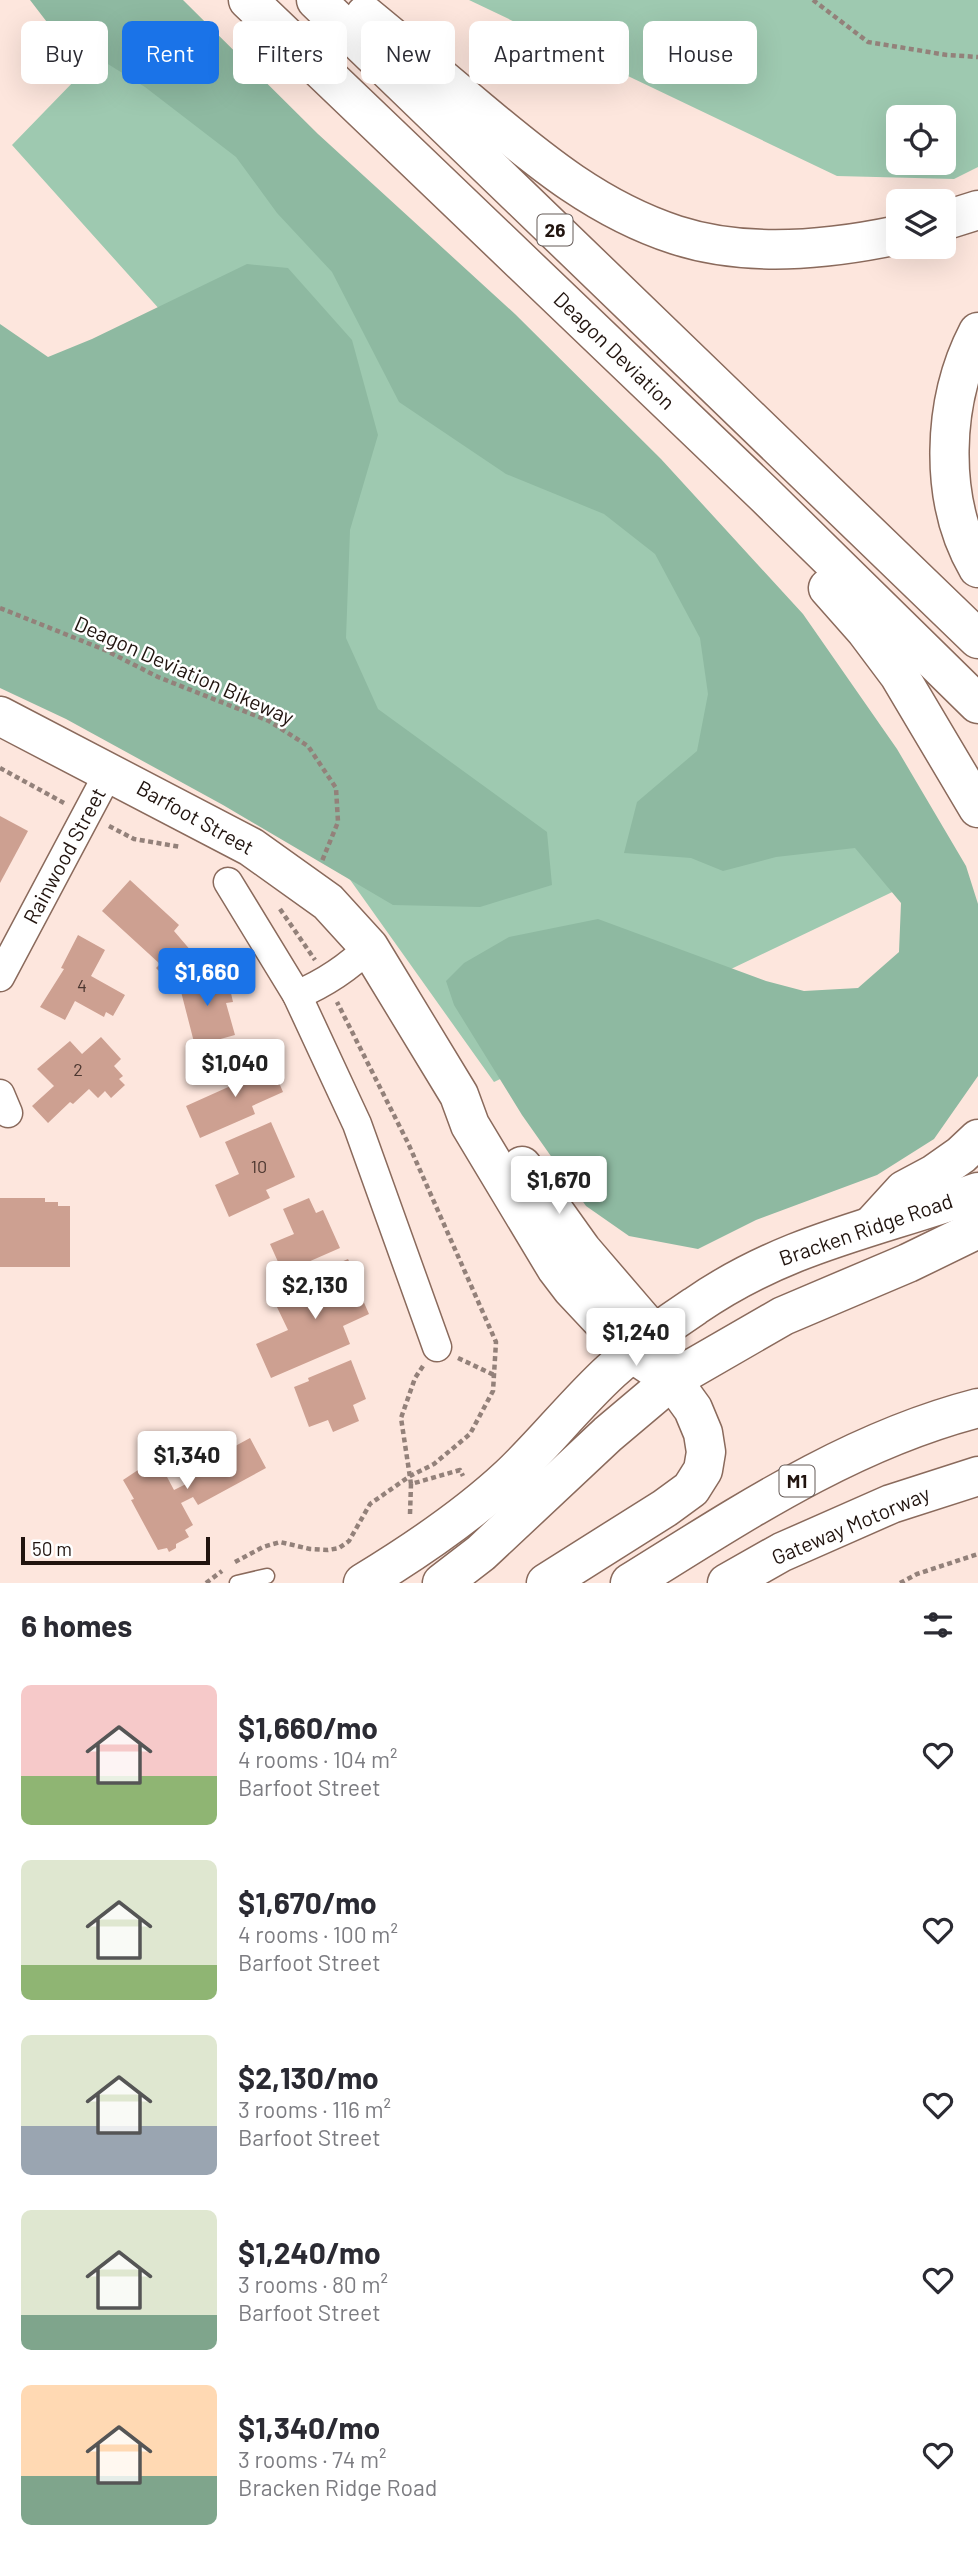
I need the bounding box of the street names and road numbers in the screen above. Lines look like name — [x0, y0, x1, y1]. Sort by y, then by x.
road number: 26 — [538, 214, 572, 246]
street label: Deagon Deviation — [549, 286, 681, 414]
street label: Deagon Deviation Bikeway — [71, 610, 299, 729]
street label: Barfoot Street — [133, 774, 259, 859]
street label: Rainwood Street — [17, 783, 110, 928]
street label: Bracken Ridge Road — [775, 1187, 956, 1270]
road number: M1 — [780, 1466, 814, 1497]
street label: Gateway Motorway — [767, 1480, 934, 1569]

